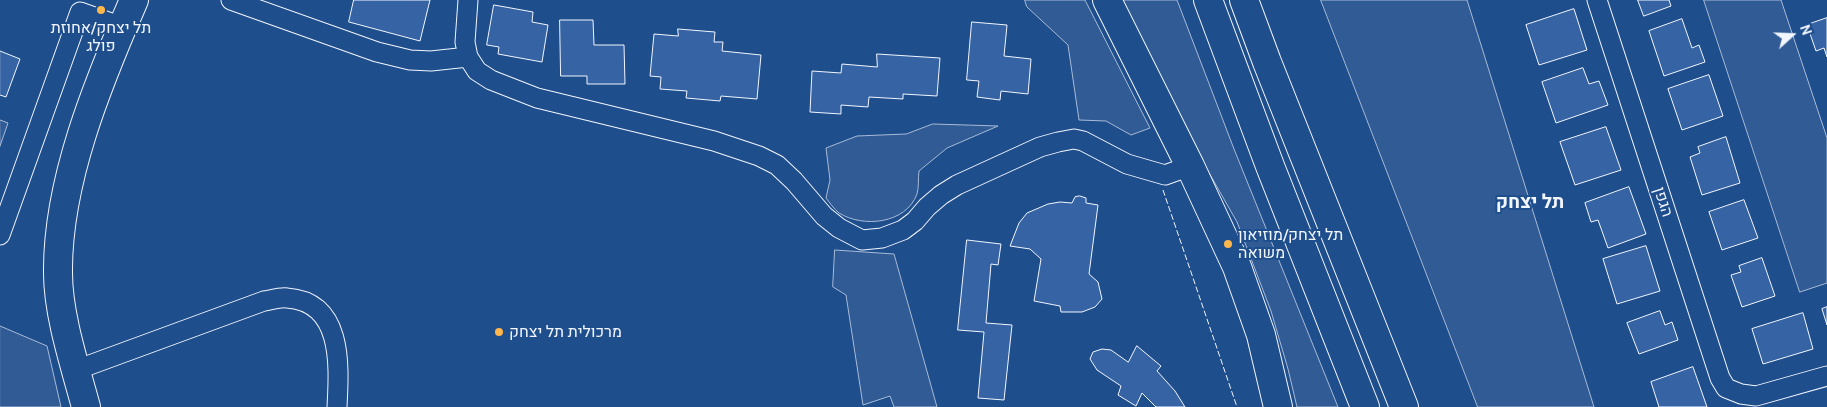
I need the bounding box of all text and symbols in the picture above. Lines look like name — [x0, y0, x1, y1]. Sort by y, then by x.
marker: תל יצחק/אחוזת פולג — [95, 4, 107, 16]
north arrow — [1767, 10, 1817, 60]
place label: תל יצחק/אחוזת פולג — [51, 18, 151, 56]
text: N — [1796, 22, 1816, 38]
street label: הגפן — [1649, 185, 1677, 219]
district label: תל יצחק — [1496, 191, 1564, 213]
place label: תל יצחק/מוזיאון משואה — [1238, 225, 1343, 263]
marker: תל יצחק/מוזיאון משואה — [1222, 238, 1234, 250]
place label: מרכולית תל יצחק — [509, 322, 622, 342]
marker: מרכולית תל יצחק — [493, 326, 505, 338]

